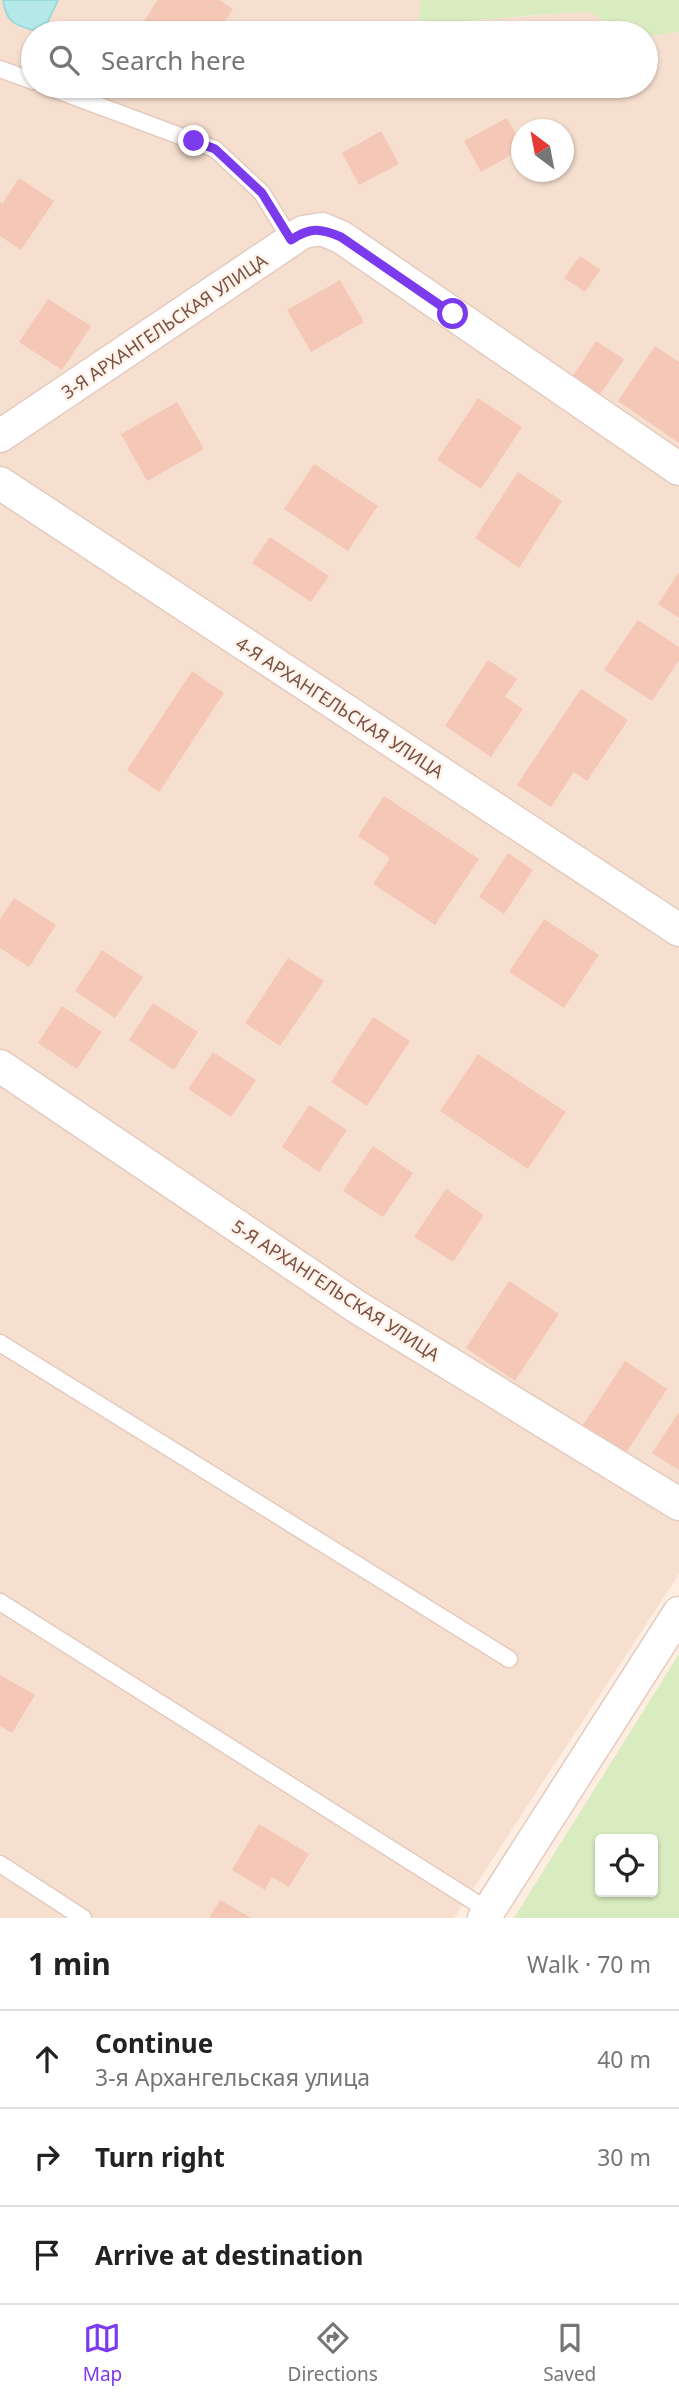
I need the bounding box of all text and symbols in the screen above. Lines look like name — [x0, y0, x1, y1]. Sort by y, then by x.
search box — [21, 21, 658, 98]
icon: search — [45, 41, 83, 79]
text: Search here — [101, 42, 246, 78]
north arrow — [511, 119, 574, 182]
route end — [178, 125, 209, 156]
street label: 3-Я АРХАНГЕЛЬСКАЯ УЛИЦА — [56, 248, 272, 404]
route start — [437, 298, 468, 329]
street label: 4-Я АРХАНГЕЛЬСКАЯ УЛИЦА — [231, 631, 449, 784]
street label: 5-Я АРХАНГЕЛЬСКАЯ УЛИЦА — [227, 1214, 445, 1367]
map controls — [595, 1834, 658, 1897]
button: locate — [595, 1834, 658, 1897]
text: 1 min — [28, 1943, 111, 1984]
text: Walk · 70 m — [527, 1948, 651, 1980]
text: Continue — [95, 2025, 213, 2061]
icon: ahead — [28, 2040, 66, 2078]
text: 40 m — [597, 2043, 651, 2075]
text: 3-я Архангельская улица — [95, 2061, 370, 2093]
icon: right — [28, 2138, 66, 2176]
text: Turn right — [95, 2139, 225, 2175]
text: 30 m — [597, 2141, 651, 2173]
icon: arrive — [28, 2236, 66, 2274]
text: Arrive at destination — [95, 2237, 364, 2273]
tab: Map — [83, 2319, 122, 2387]
tab: Directions — [288, 2319, 378, 2387]
tab: Saved — [543, 2319, 596, 2387]

